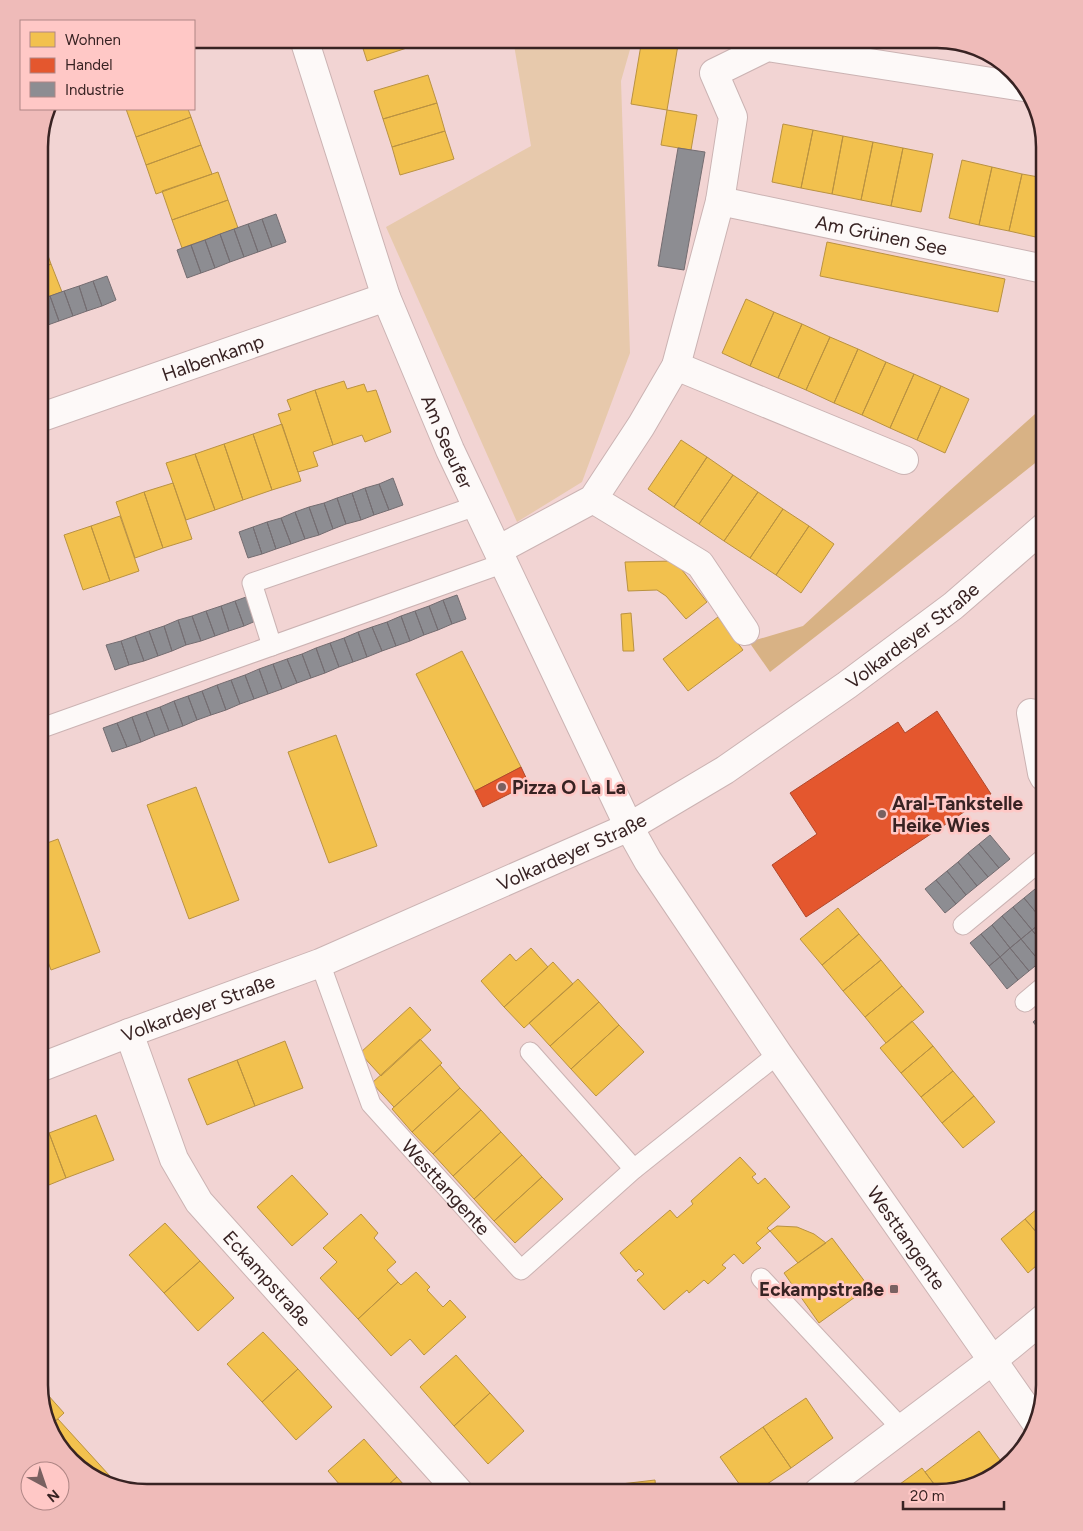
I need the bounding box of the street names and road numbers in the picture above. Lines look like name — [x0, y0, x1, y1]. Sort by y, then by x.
street label: Am Grünen See — [813, 210, 949, 260]
street label: Halbenkamp — [159, 330, 267, 386]
street label: Am Seeufer — [416, 391, 478, 493]
street label: Volkardeyer Straße — [842, 578, 984, 694]
street label: Volkardeyer Straße — [493, 808, 651, 896]
street label: Volkardeyer Straße — [118, 970, 278, 1047]
street label: Westtangente — [397, 1135, 495, 1240]
street label: Westtangente — [862, 1182, 950, 1294]
street label: Eckampstraße — [218, 1226, 316, 1331]

